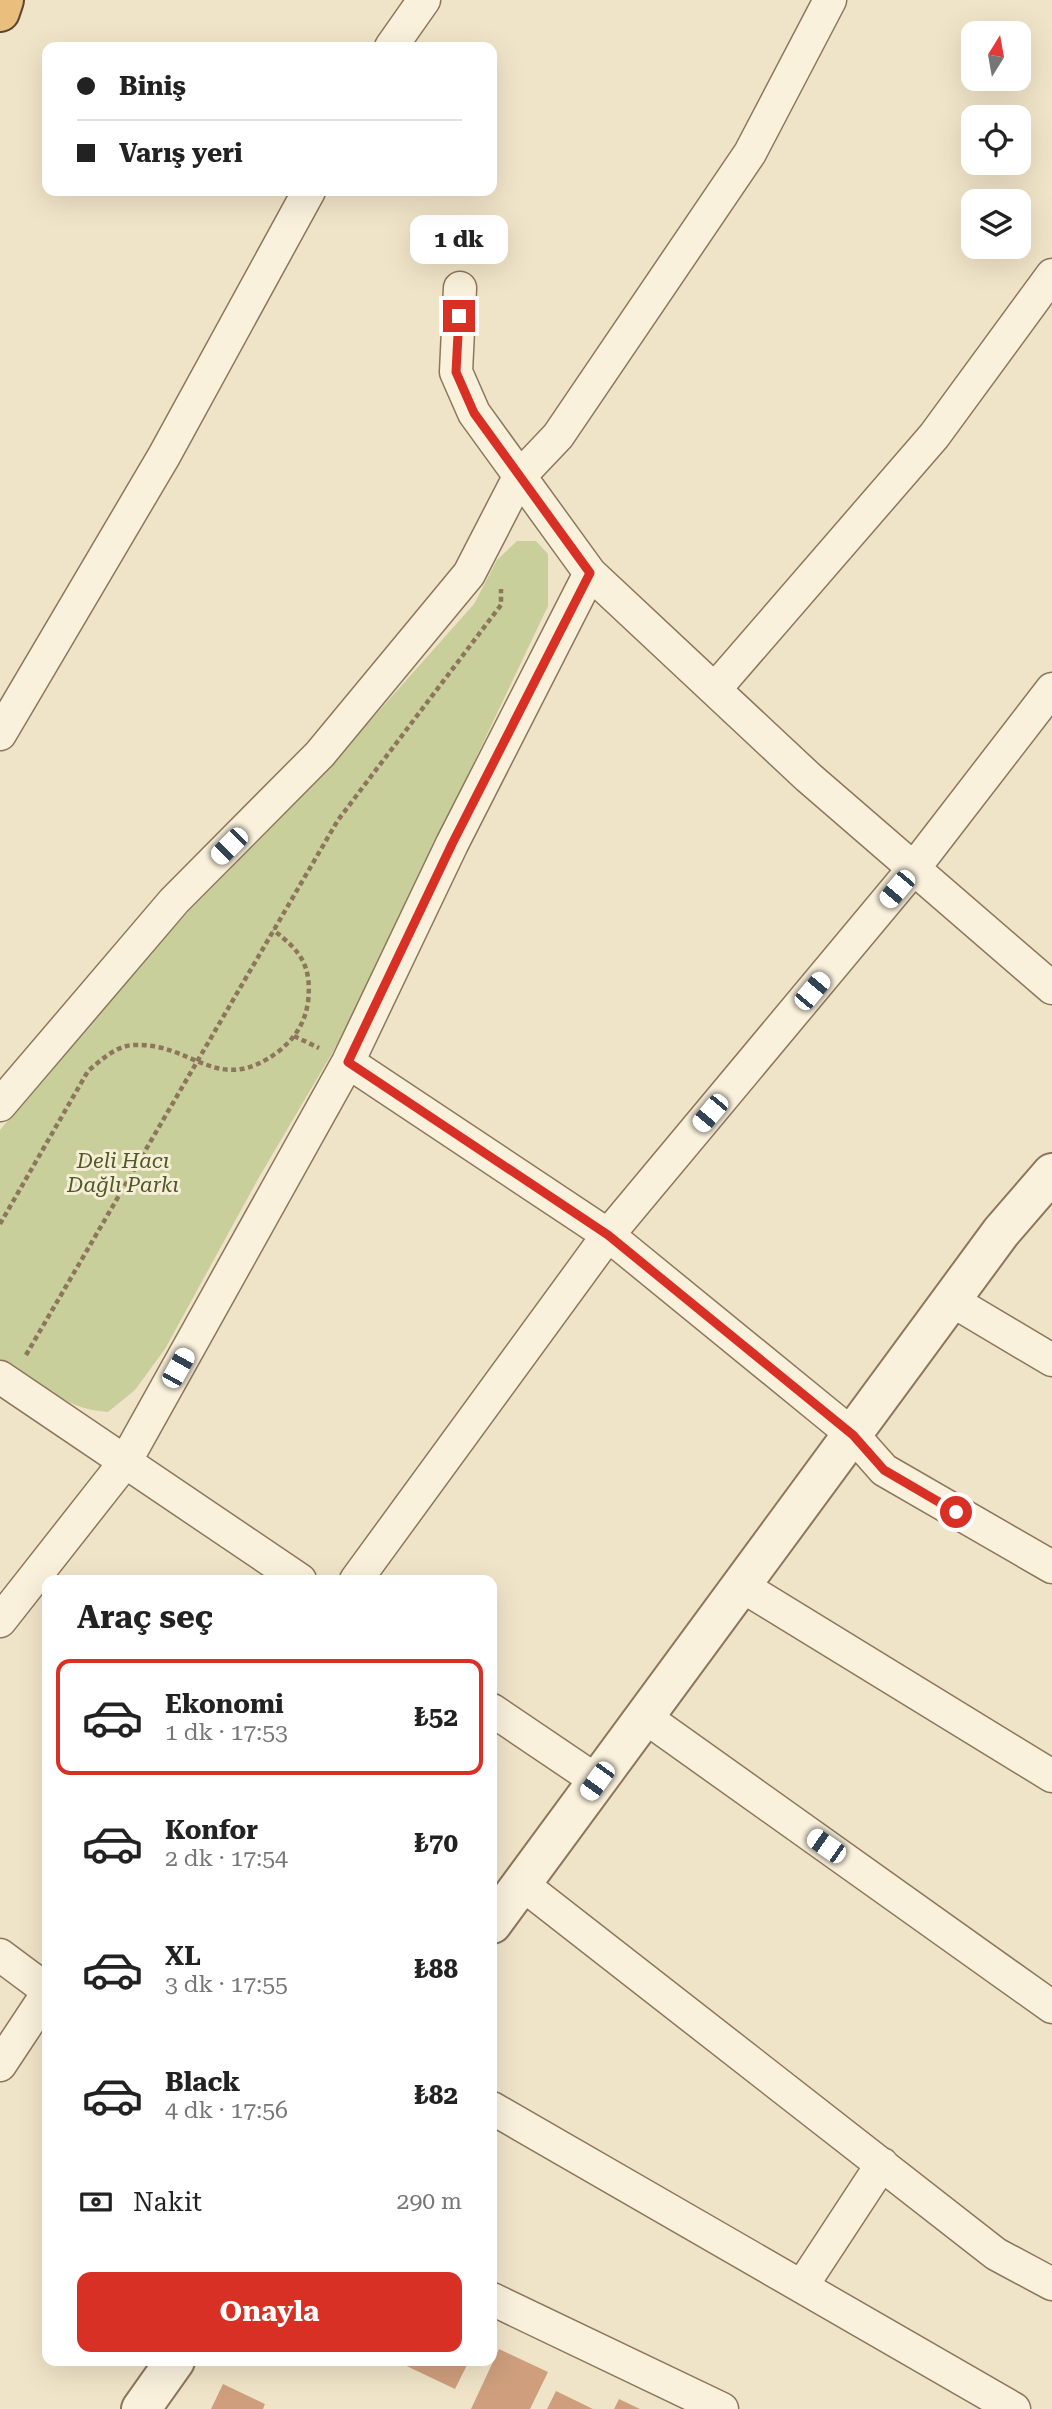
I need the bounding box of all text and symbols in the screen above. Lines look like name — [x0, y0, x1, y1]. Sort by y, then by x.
north arrow — [961, 21, 1031, 91]
map controls — [961, 21, 1031, 259]
text: Biniş — [119, 71, 186, 101]
button: locate — [961, 105, 1031, 175]
text: Varış yeri — [119, 138, 243, 168]
button: layers — [961, 189, 1031, 259]
callout: 1 dk — [410, 215, 508, 264]
text: 1 dk — [434, 226, 484, 253]
route end — [443, 300, 475, 332]
car — [207, 824, 252, 868]
car — [876, 866, 919, 912]
car — [791, 968, 834, 1014]
car — [689, 1090, 732, 1136]
park label: Deli Hacı Dağlı Parkı — [66, 1149, 179, 1197]
car — [159, 1345, 198, 1391]
route start — [940, 1496, 972, 1528]
text: Araç seç — [77, 1598, 213, 1636]
icon: car — [81, 1686, 144, 1749]
text: Ekonomi — [165, 1689, 284, 1719]
text: ₺52 — [414, 1702, 458, 1732]
text: 1 dk · 17:53 — [165, 1719, 288, 1746]
car — [577, 1758, 618, 1804]
icon: car — [81, 1812, 144, 1875]
text: Konfor — [165, 1815, 258, 1845]
car — [803, 1825, 850, 1867]
text: ₺70 — [414, 1828, 458, 1858]
text: 2 dk · 17:54 — [165, 1845, 288, 1872]
icon: car — [81, 1938, 144, 2001]
text: XL — [165, 1941, 201, 1971]
text: ₺88 — [414, 1954, 458, 1984]
text: 3 dk · 17:55 — [165, 1971, 288, 1998]
icon: car — [81, 2064, 144, 2127]
text: Black — [165, 2067, 240, 2097]
text: ₺82 — [414, 2080, 458, 2110]
text: 4 dk · 17:56 — [165, 2097, 288, 2124]
icon: cash — [77, 2183, 115, 2221]
text: Nakit — [133, 2187, 202, 2217]
text: 290 m — [397, 2188, 462, 2215]
button: Onayla — [77, 2272, 462, 2352]

